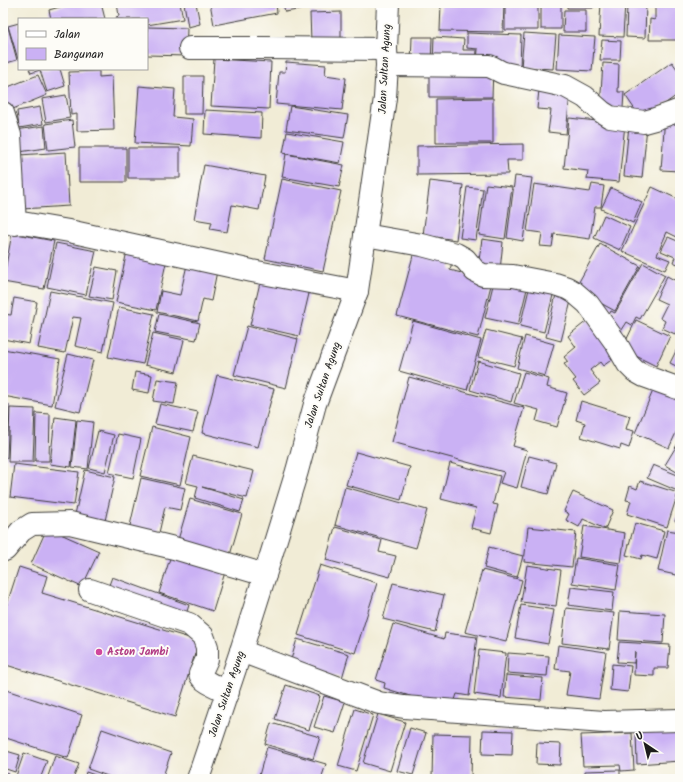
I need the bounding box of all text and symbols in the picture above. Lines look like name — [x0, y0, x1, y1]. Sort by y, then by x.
legend — [18, 18, 148, 70]
street label: Jalan Sultan Agung — [374, 23, 396, 115]
text: Jalan — [54, 25, 80, 44]
text: Bangunan — [54, 45, 104, 64]
street label: Jalan Sultan Agung — [300, 339, 346, 431]
place label: Aston Jambi — [107, 643, 170, 661]
marker: Aston Jambi — [94, 647, 104, 657]
street label: Jalan Sultan Agung — [204, 648, 250, 740]
north arrow — [625, 724, 665, 764]
text: U — [632, 727, 648, 746]

